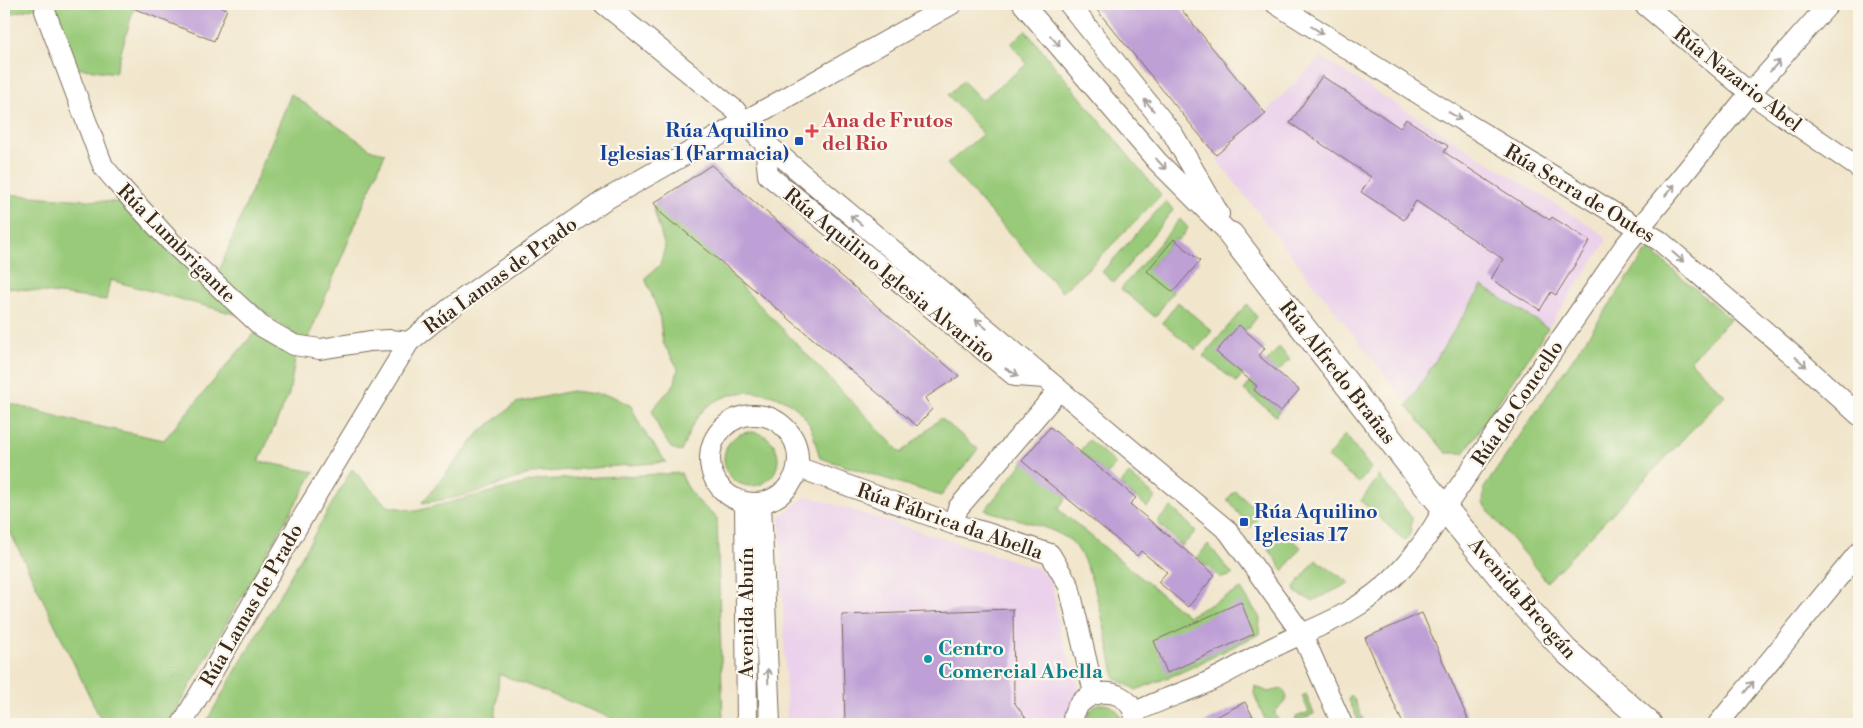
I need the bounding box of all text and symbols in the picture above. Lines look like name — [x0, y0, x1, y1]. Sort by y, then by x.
street label: Rúa Nazario Abel — [1668, 22, 1806, 138]
one-way arrow — [1310, 25, 1324, 35]
one-way arrow — [1049, 34, 1061, 47]
one-way arrow — [1769, 59, 1780, 72]
one-way arrow — [1144, 99, 1155, 112]
place label: Ana de Frutos del Rio — [821, 109, 953, 157]
one-way arrow — [1447, 112, 1461, 122]
place label: Rúa Aquilino Iglesias 1 (Farmacia) — [600, 119, 789, 167]
marker: Ana de Frutos del Rio — [806, 125, 818, 137]
marker: Rúa Aquilino Iglesias 1 (Farmacia) — [793, 135, 805, 147]
street label: Rúa Serra de Outes — [1499, 139, 1659, 249]
one-way arrow — [1155, 157, 1167, 170]
street label: Rúa Lumbrigante — [111, 179, 241, 309]
street label: Rúa Aquilino Iglesia Alvariño — [778, 183, 1000, 369]
one-way arrow — [1665, 184, 1676, 197]
street label: Rúa Lamas de Prado — [419, 212, 583, 340]
one-way arrow — [850, 214, 863, 225]
one-way arrow — [1671, 251, 1684, 262]
street label: Rúa Alfredo Brañas — [1273, 296, 1401, 450]
one-way arrow — [974, 319, 987, 330]
street label: Rúa do Concello — [1467, 336, 1570, 472]
one-way arrow — [1795, 357, 1808, 368]
one-way arrow — [1005, 367, 1020, 377]
street label: Rúa Fábrica da Abella — [853, 479, 1047, 566]
place label: Rúa Aquilino Iglesias 17 — [1254, 500, 1378, 548]
marker: Rúa Aquilino Iglesias 17 — [1238, 516, 1250, 528]
street label: Rúa Lamas de Prado — [196, 520, 309, 692]
street label: Avenida Breogán — [1462, 532, 1582, 665]
street label: Avenida Abuín — [735, 547, 760, 680]
place label: Centro Comercial Abella — [938, 637, 1103, 685]
marker: Centro Comercial Abella — [922, 653, 934, 665]
one-way arrow — [763, 668, 773, 684]
one-way arrow — [1743, 680, 1755, 693]

